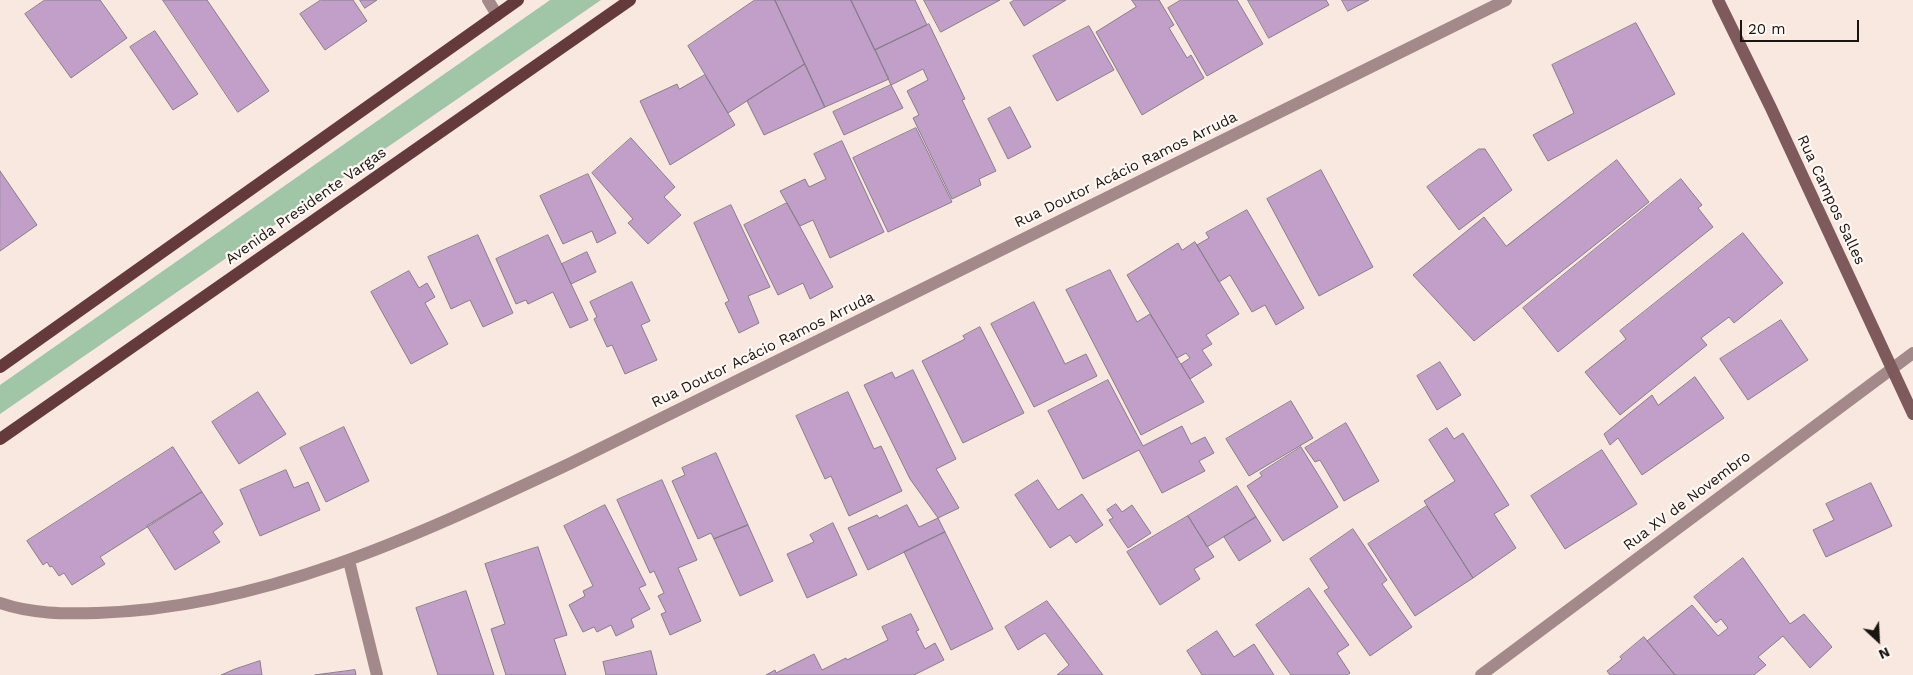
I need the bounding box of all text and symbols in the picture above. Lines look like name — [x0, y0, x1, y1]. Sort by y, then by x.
scale bar — [1743, 10, 1862, 42]
text: 20 m — [1748, 20, 1786, 38]
street label: Rua Doutor Acácio Ramos Arruda — [1012, 108, 1240, 232]
street label: Rua Campos Salles — [1793, 132, 1869, 268]
street label: Avenida Presidente Vargas — [222, 143, 390, 269]
street label: Rua Doutor Acácio Ramos Arruda — [649, 288, 877, 412]
street label: Rua XV de Novembro — [1620, 447, 1754, 555]
north arrow — [1853, 615, 1903, 665]
text: N — [1876, 644, 1892, 663]

